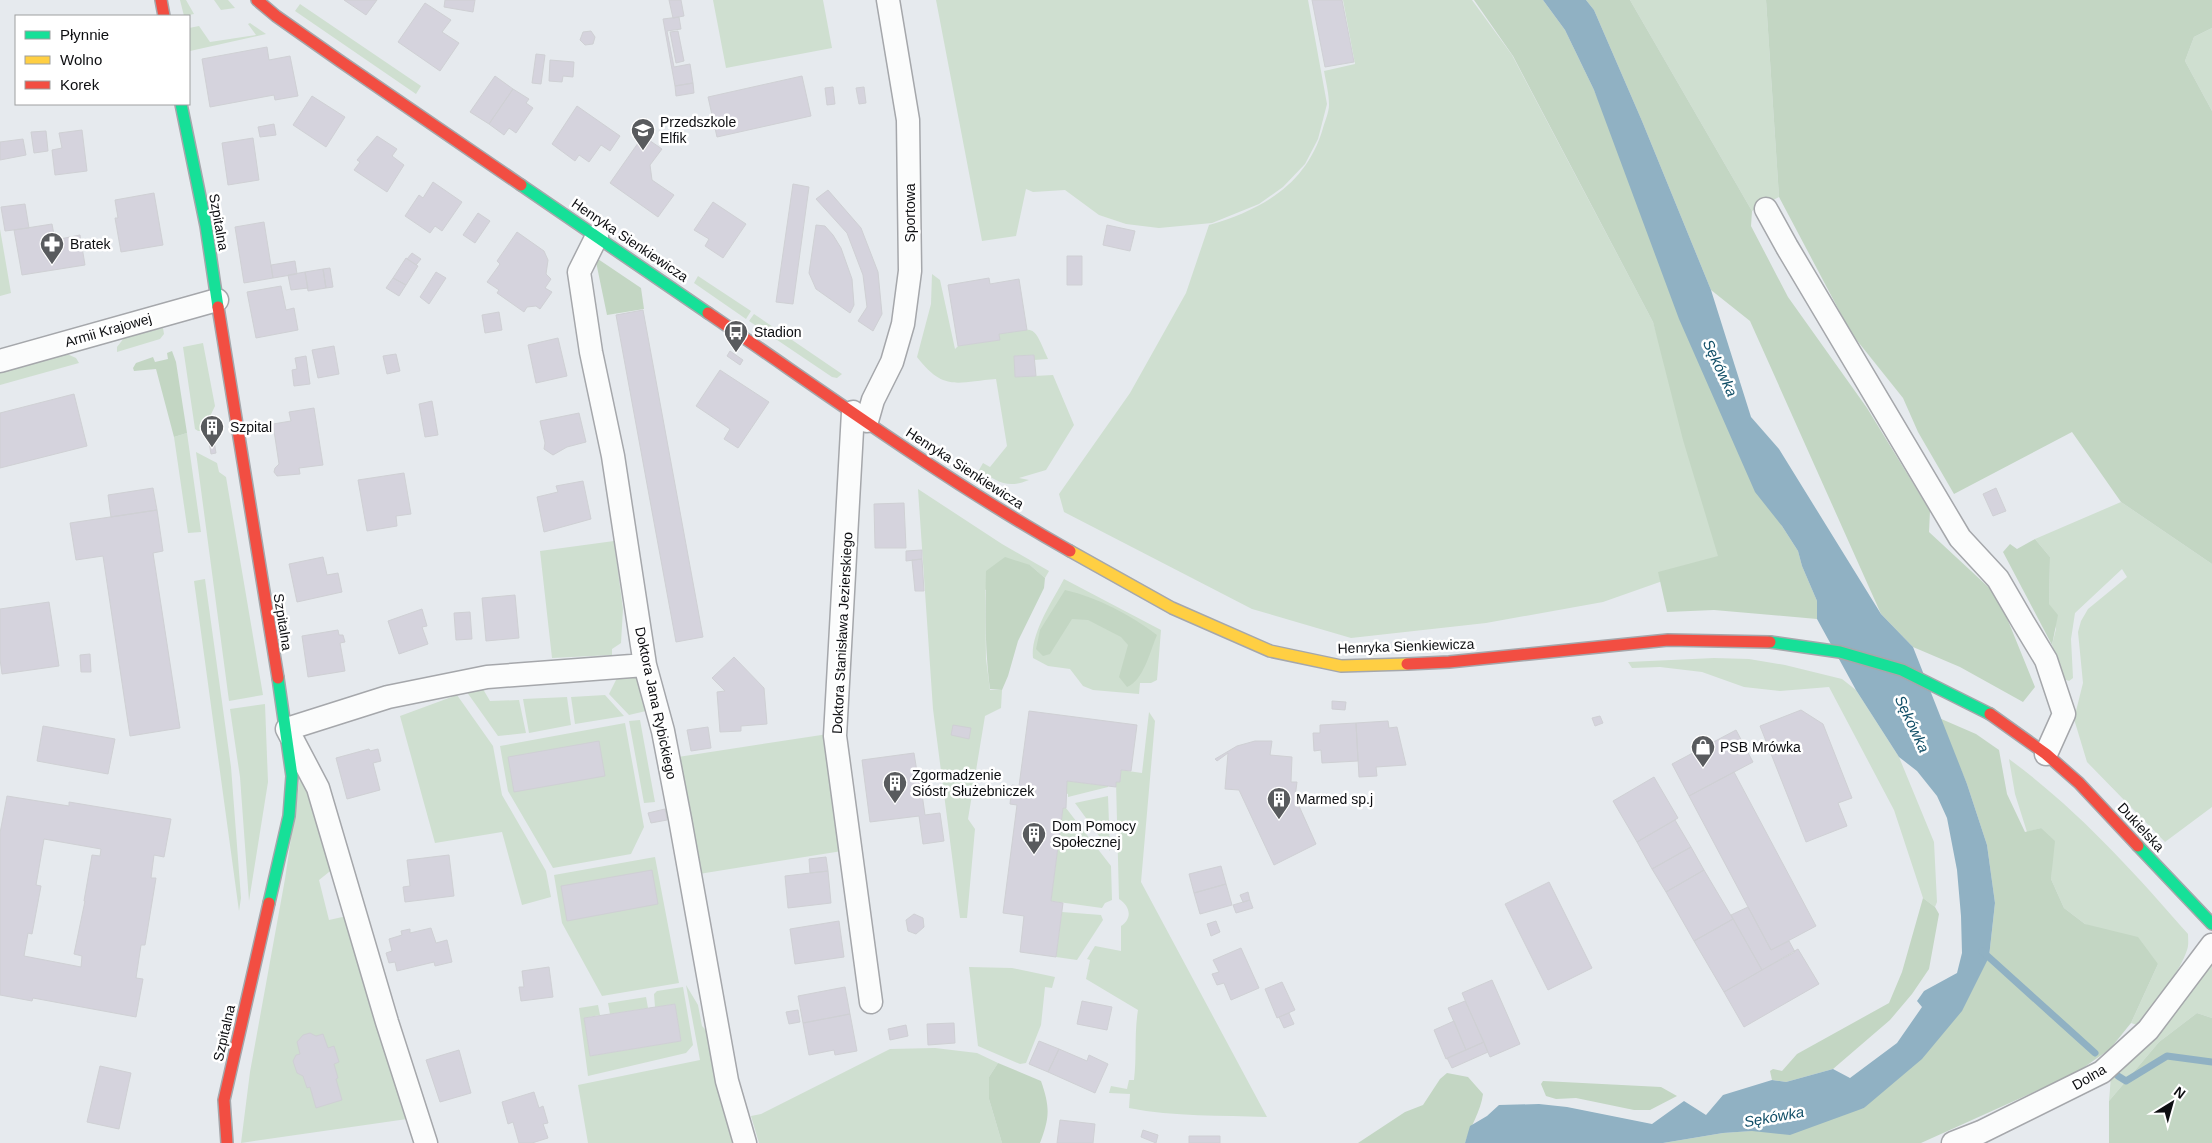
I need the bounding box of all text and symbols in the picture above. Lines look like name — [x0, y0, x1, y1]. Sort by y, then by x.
legend — [15, 15, 190, 105]
text: Płynnie — [60, 26, 109, 43]
text: Wolno — [60, 51, 102, 68]
text: Korek — [60, 76, 100, 93]
place label: Przedszkole Elfik — [660, 114, 736, 146]
school or university icon: Przedszkole Elfik — [630, 117, 656, 151]
street label: Sportowa — [902, 183, 918, 243]
street label: Szpitalna — [206, 192, 232, 252]
street label: Henryka Sienkiewicza — [569, 195, 691, 285]
pharmacy icon: Bratek — [39, 231, 65, 265]
place label: Bratek — [70, 236, 111, 252]
street label: Armii Krajowej — [63, 310, 153, 350]
bus stop icon: Stadion — [723, 319, 749, 353]
place label: Stadion — [754, 324, 801, 340]
water label: Sękówka — [1700, 337, 1741, 399]
building icon: Szpital — [199, 414, 225, 448]
place label: Szpital — [230, 419, 272, 435]
street label: Henryka Sienkiewicza — [903, 424, 1027, 512]
street label: Doktora Stanisława Jezierskiego — [829, 531, 855, 734]
street label: Szpitalna — [271, 592, 295, 652]
street label: Doktora Jana Rybickiego — [632, 625, 680, 781]
street label: Henryka Sienkiewicza — [1337, 636, 1475, 656]
water label: Sękówka — [1892, 693, 1933, 755]
shop icon: PSB Mrówka — [1690, 734, 1716, 768]
place label: PSB Mrówka — [1720, 739, 1801, 755]
place label: Zgormadzenie Sióstr Służebniczek — [912, 767, 1035, 799]
building icon: Zgormadzenie Sióstr Służebniczek — [882, 770, 908, 804]
building icon: Marmed sp.j — [1266, 786, 1292, 820]
place label: Marmed sp.j — [1296, 791, 1373, 807]
street label: Dukielska — [2114, 799, 2168, 855]
place label: Dom Pomocy Społecznej — [1052, 818, 1136, 850]
building icon: Dom Pomocy Społecznej — [1021, 821, 1047, 855]
street label: Szpitalna — [210, 1003, 238, 1063]
street label: Dolna — [2069, 1061, 2109, 1093]
north arrow — [2147, 1078, 2197, 1128]
text: N — [2171, 1083, 2189, 1102]
water label: Sękówka — [1742, 1103, 1805, 1130]

